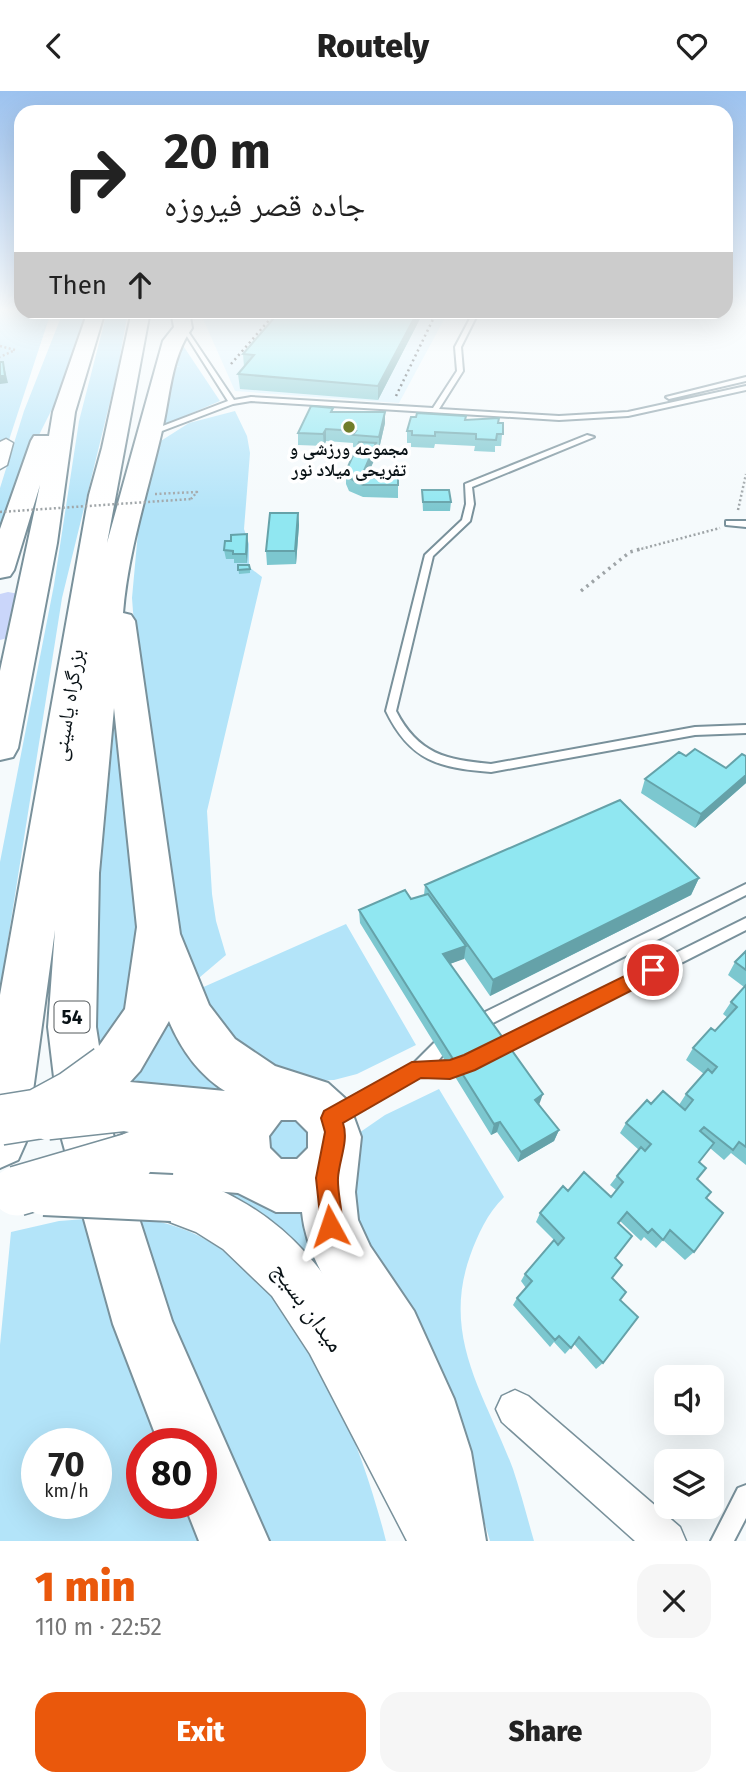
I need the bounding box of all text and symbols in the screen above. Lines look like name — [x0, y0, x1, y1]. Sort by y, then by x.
icon: back — [35, 27, 73, 65]
text: Routely — [317, 27, 429, 65]
icon: heart — [673, 27, 711, 65]
text: 20 m — [164, 122, 271, 181]
icon: right — [49, 133, 140, 224]
text: جاده قصر فیروزه — [164, 186, 365, 224]
icon: ahead — [121, 266, 159, 304]
text: Then — [49, 270, 107, 301]
marker: مجموعه ورزشی و تفریحی میلاد نور — [341, 419, 357, 435]
place label: مجموعه ورزشی و تفریحی میلاد نور — [289, 438, 409, 481]
street label: بزرگراه یاسینی — [46, 647, 90, 763]
pin — [623, 940, 683, 1000]
icon: arrive — [634, 951, 672, 989]
road number: 54 — [55, 1001, 90, 1033]
position arrow — [293, 1189, 367, 1263]
street label: میدان بسیج — [265, 1257, 350, 1358]
map controls — [654, 1365, 724, 1519]
button: sound — [654, 1365, 724, 1435]
speed limit sign: 80 — [126, 1428, 217, 1519]
text: 70 — [48, 1443, 85, 1485]
button: layers — [654, 1449, 724, 1519]
text: km/h — [44, 1480, 89, 1502]
text: 1 min — [35, 1562, 136, 1612]
button: close — [637, 1564, 711, 1638]
text: 110 m · 22:52 — [35, 1613, 162, 1641]
button: Exit — [35, 1692, 366, 1772]
button: Share — [380, 1692, 711, 1772]

